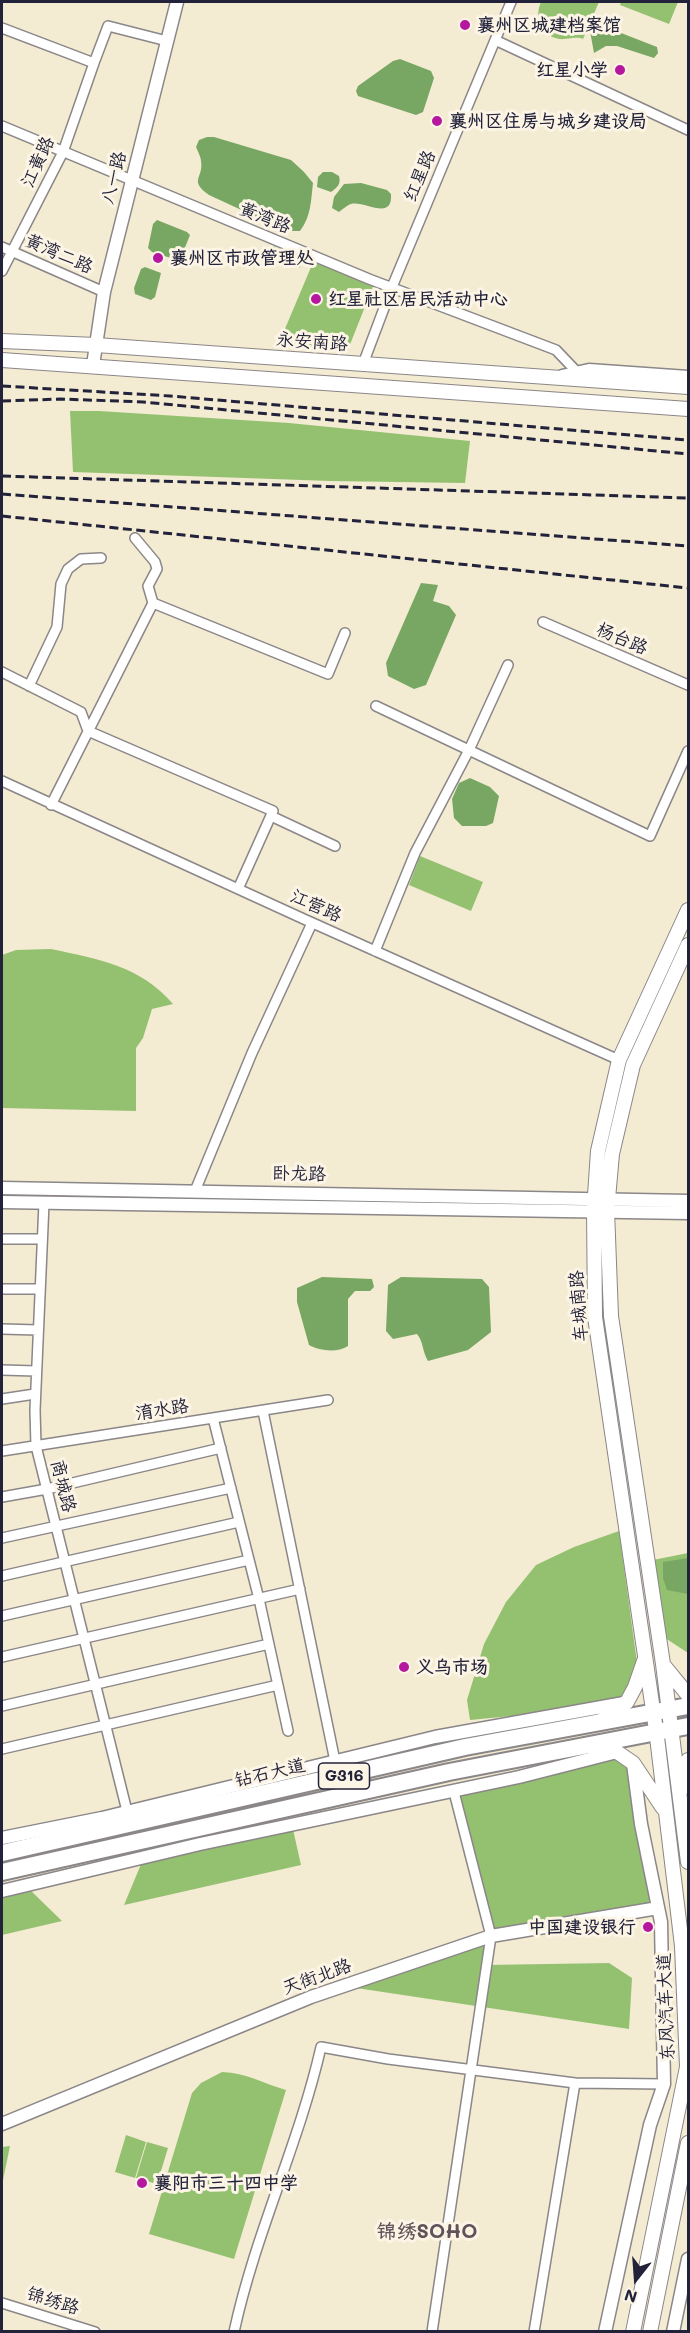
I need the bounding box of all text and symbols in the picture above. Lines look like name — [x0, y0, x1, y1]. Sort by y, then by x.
place label: 襄州区城建档案馆 — [477, 14, 621, 36]
marker: 襄州区城建档案馆 — [458, 18, 472, 32]
place label: 红星小学 — [536, 59, 608, 81]
marker: 红星小学 — [613, 63, 627, 77]
place label: 襄州区住房与城乡建设局 — [449, 110, 647, 132]
marker: 襄州区住房与城乡建设局 — [430, 114, 444, 128]
street label: 江黄路 — [17, 133, 59, 191]
street label: 红星路 — [400, 147, 440, 205]
street label: 八一路 — [97, 149, 131, 207]
street label: 黄湾路 — [236, 198, 294, 238]
street label: 黄湾二路 — [22, 229, 96, 279]
place label: 襄州区市政管理处 — [170, 247, 314, 269]
marker: 襄州区市政管理处 — [151, 251, 165, 265]
place label: 红星社区居民活动中心 — [328, 288, 508, 310]
marker: 红星社区居民活动中心 — [309, 292, 323, 306]
street label: 永安南路 — [275, 329, 349, 355]
street label: 杨台路 — [593, 619, 651, 659]
street label: 江营路 — [287, 885, 345, 927]
street label: 卧龙路 — [272, 1163, 326, 1185]
street label: 车城南路 — [566, 1269, 592, 1343]
street label: 淯水路 — [134, 1395, 190, 1425]
street label: 商城路 — [46, 1457, 80, 1515]
place label: 义乌市场 — [416, 1656, 488, 1678]
marker: 义乌市场 — [397, 1660, 411, 1674]
street label: 钻石大道 — [232, 1754, 308, 1792]
road number: G316 — [318, 1763, 370, 1789]
place label: 中国建设银行 — [528, 1916, 636, 1938]
marker: 中国建设银行 — [641, 1920, 655, 1934]
street label: 东风汽车大道 — [653, 1953, 679, 2061]
street label: 天街北路 — [279, 1955, 355, 1999]
place label: 襄阳市三十四中学 — [154, 2172, 298, 2194]
marker: 襄阳市三十四中学 — [135, 2176, 149, 2190]
district label: 锦绣SOHO — [376, 2220, 478, 2244]
north arrow — [606, 2249, 666, 2309]
street label: 锦绣路 — [24, 2283, 82, 2319]
text: N — [622, 2285, 639, 2309]

